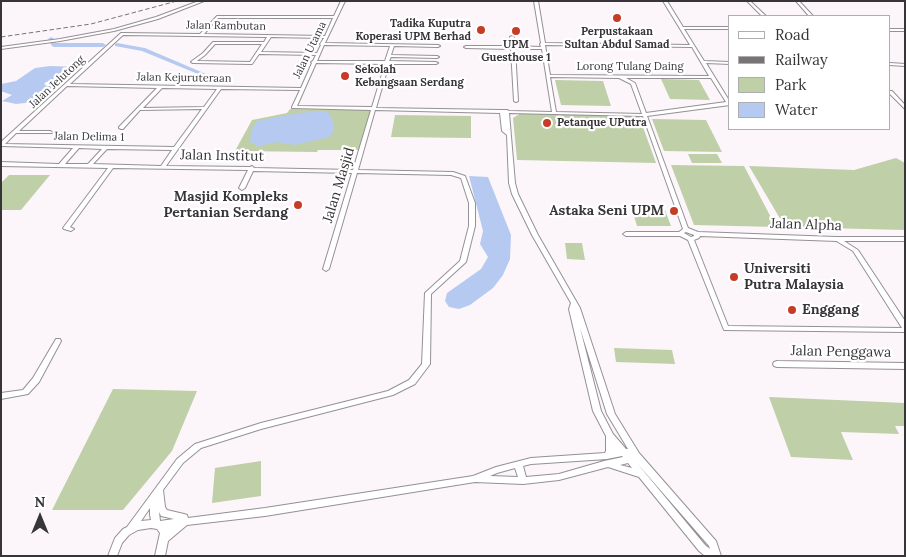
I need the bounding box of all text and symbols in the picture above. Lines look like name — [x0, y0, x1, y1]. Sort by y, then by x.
marker: Perpustakaan Sultan Abdul Samad — [611, 12, 623, 24]
legend — [728, 15, 891, 130]
place label: Tadika Kuputra Koperasi UPM Berhad — [355, 17, 471, 43]
street label: Jalan Rambutan — [186, 19, 266, 33]
street label: Jalan Utama — [291, 19, 329, 81]
marker: Tadika Kuputra Koperasi UPM Berhad — [475, 24, 487, 36]
marker: UPM Guesthouse 1 — [510, 25, 522, 37]
place label: Perpustakaan Sultan Abdul Samad — [564, 25, 670, 51]
text: Road — [775, 25, 810, 44]
place label: UPM Guesthouse 1 — [481, 38, 551, 64]
text: Railway — [775, 50, 828, 69]
street label: Jalan Jelutong — [27, 53, 87, 111]
street label: Lorong Tulang Daing — [577, 60, 683, 74]
place label: Sekolah Kebangsaan Serdang — [355, 63, 464, 89]
marker: Sekolah Kebangsaan Serdang — [339, 70, 351, 82]
street label: Jalan Kejuruteraan — [136, 71, 232, 85]
text: Park — [775, 75, 806, 94]
text: Water — [775, 100, 817, 119]
place label: Petanque UPutra — [557, 116, 647, 130]
marker: Petanque UPutra — [541, 117, 553, 129]
street label: Jalan Delima 1 — [54, 130, 124, 144]
street label: Jalan Masjid — [320, 145, 358, 225]
street label: Jalan Institut — [180, 147, 264, 165]
place label: Masjid Kompleks Pertanian Serdang — [164, 189, 288, 222]
marker: Masjid Kompleks Pertanian Serdang — [292, 199, 304, 211]
place label: Astaka Seni UPM — [549, 203, 664, 219]
marker: Astaka Seni UPM — [668, 205, 680, 217]
street label: Jalan Alpha — [770, 215, 842, 235]
place label: Universiti Putra Malaysia — [744, 261, 844, 294]
marker: Universiti Putra Malaysia — [728, 271, 740, 283]
place label: Enggang — [802, 302, 859, 318]
marker: Enggang — [786, 304, 798, 316]
street label: Jalan Penggawa — [791, 343, 891, 361]
north arrow — [15, 492, 65, 542]
text: N — [35, 493, 45, 511]

